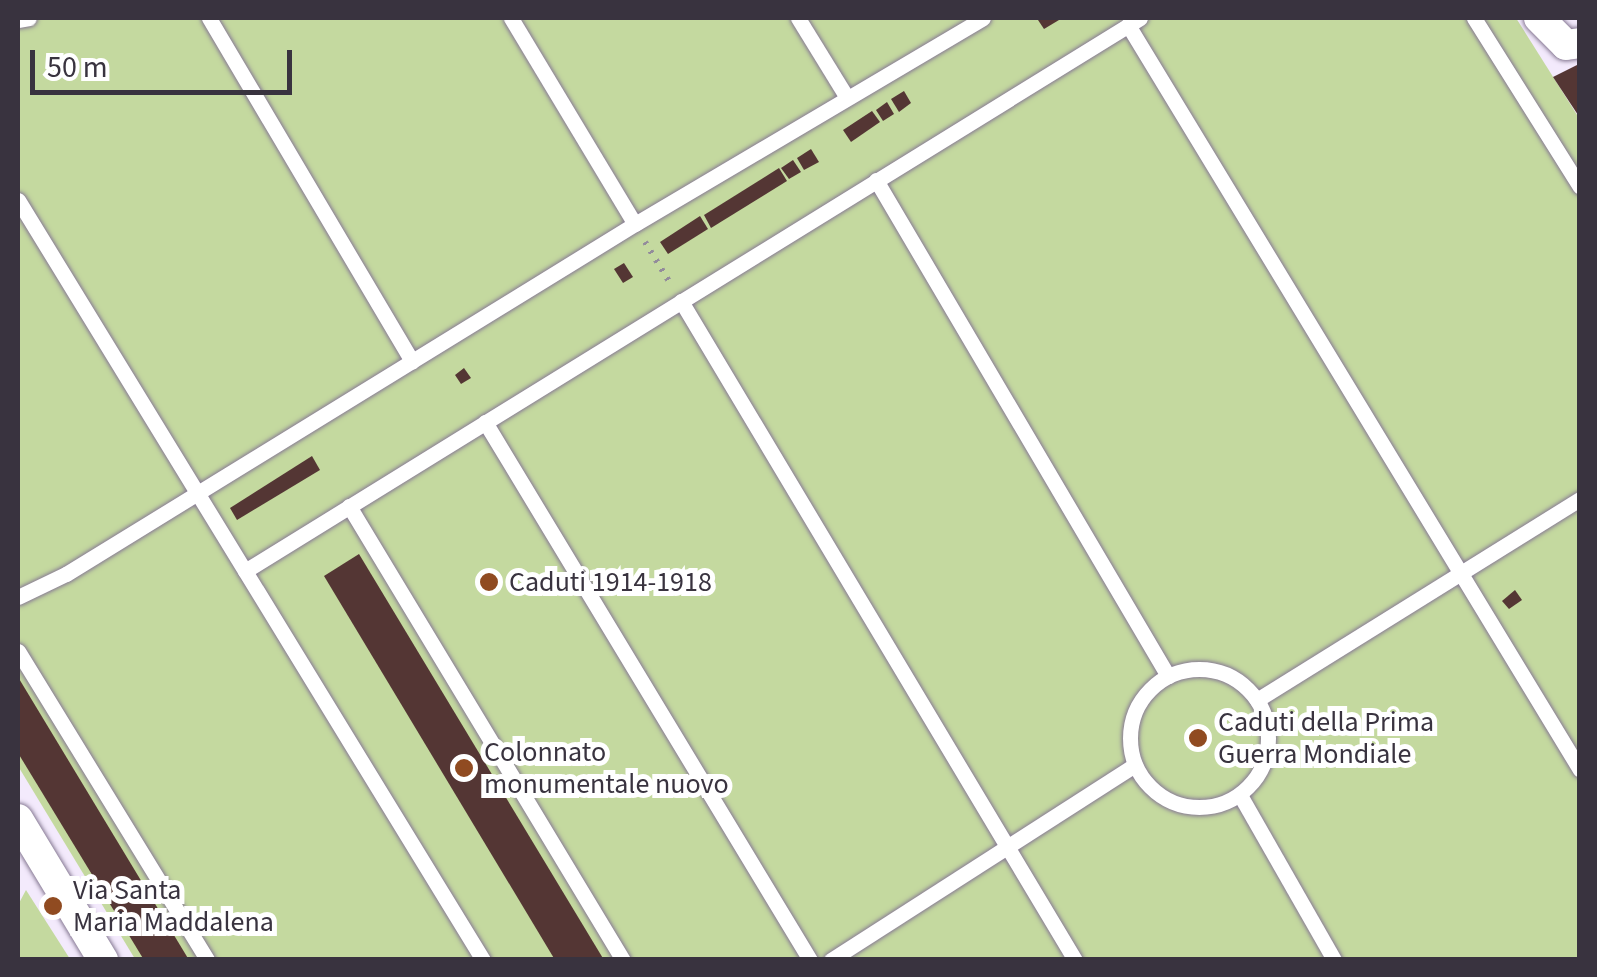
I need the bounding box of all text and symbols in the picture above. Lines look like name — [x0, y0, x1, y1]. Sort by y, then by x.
scale bar — [35, 30, 298, 92]
text: 50 m — [47, 46, 108, 89]
place label: Caduti 1914-1918 — [509, 565, 712, 599]
marker: Caduti 1914-1918 — [478, 571, 500, 593]
place label: Caduti della Prima Guerra Mondiale — [1218, 705, 1434, 771]
marker: Caduti della Prima Guerra Mondiale — [1187, 727, 1209, 749]
place label: Colonnato monumentale nuovo — [484, 735, 729, 801]
marker: Colonnato monumentale nuovo — [453, 757, 475, 779]
place label: Via Santa Maria Maddalena — [73, 873, 274, 939]
marker: Via Santa Maria Maddalena — [42, 895, 64, 917]

